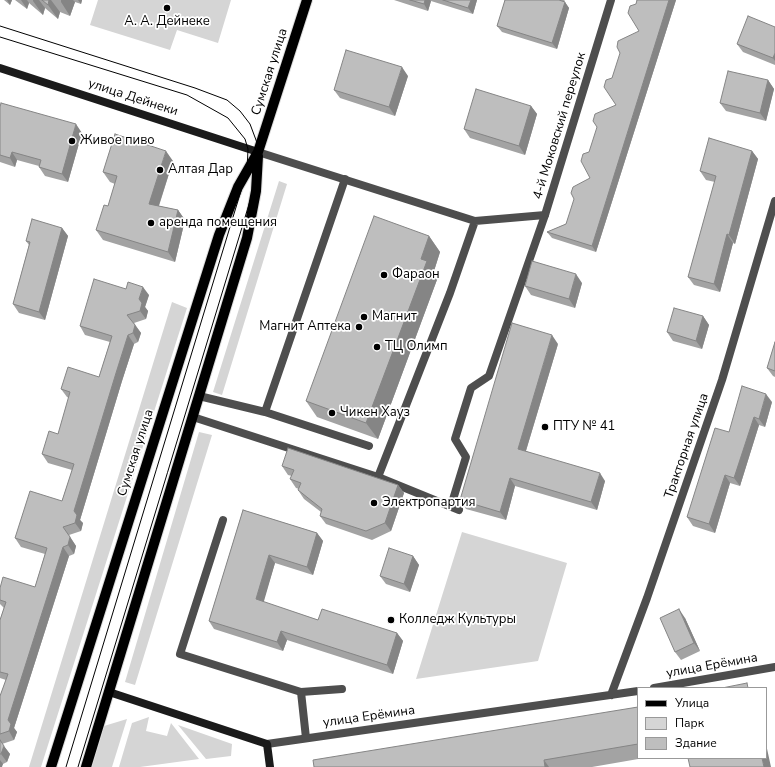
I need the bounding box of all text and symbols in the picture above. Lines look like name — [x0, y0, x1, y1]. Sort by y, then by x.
marker: А. А. Дейнеке — [162, 3, 172, 13]
place label: А. А. Дейнеке — [124, 14, 210, 30]
street label: Сумская улица — [249, 27, 291, 117]
street label: 4-й Моковский переулок — [530, 51, 590, 201]
street label: улица Дейнеки — [86, 76, 180, 120]
place label: Живое пиво — [80, 133, 155, 149]
marker: Живое пиво — [67, 136, 77, 146]
place label: Алтая Дар — [168, 162, 233, 178]
marker: Алтая Дар — [155, 165, 165, 175]
place label: аренда помещения — [159, 215, 277, 231]
marker: аренда помещения — [146, 218, 156, 228]
place label: Фараон — [392, 267, 440, 283]
marker: Фараон — [379, 270, 389, 280]
place label: Магнит — [372, 309, 417, 325]
marker: Магнит — [359, 312, 369, 322]
place label: Магнит Аптека — [259, 319, 351, 335]
marker: Магнит Аптека — [354, 322, 364, 332]
place label: ТЦ Олимп — [385, 339, 448, 355]
marker: ТЦ Олимп — [372, 342, 382, 352]
street label: Тракторная улица — [662, 391, 712, 501]
place label: Чикен Хауз — [340, 405, 410, 421]
street label: Сумская улица — [115, 408, 157, 498]
marker: Чикен Хауз — [327, 408, 337, 418]
place label: ПТУ № 41 — [553, 419, 615, 435]
marker: ПТУ № 41 — [540, 422, 550, 432]
place label: Электропартия — [382, 495, 475, 511]
marker: Электропартия — [369, 498, 379, 508]
place label: Колледж Культуры — [399, 612, 516, 628]
marker: Колледж Культуры — [386, 615, 396, 625]
street label: улица Ерёмина — [665, 650, 759, 682]
legend — [637, 687, 767, 759]
text: Улица — [675, 695, 709, 711]
street label: улица Ерёмина — [322, 703, 416, 731]
text: Парк — [675, 715, 704, 731]
text: Здание — [675, 735, 717, 751]

